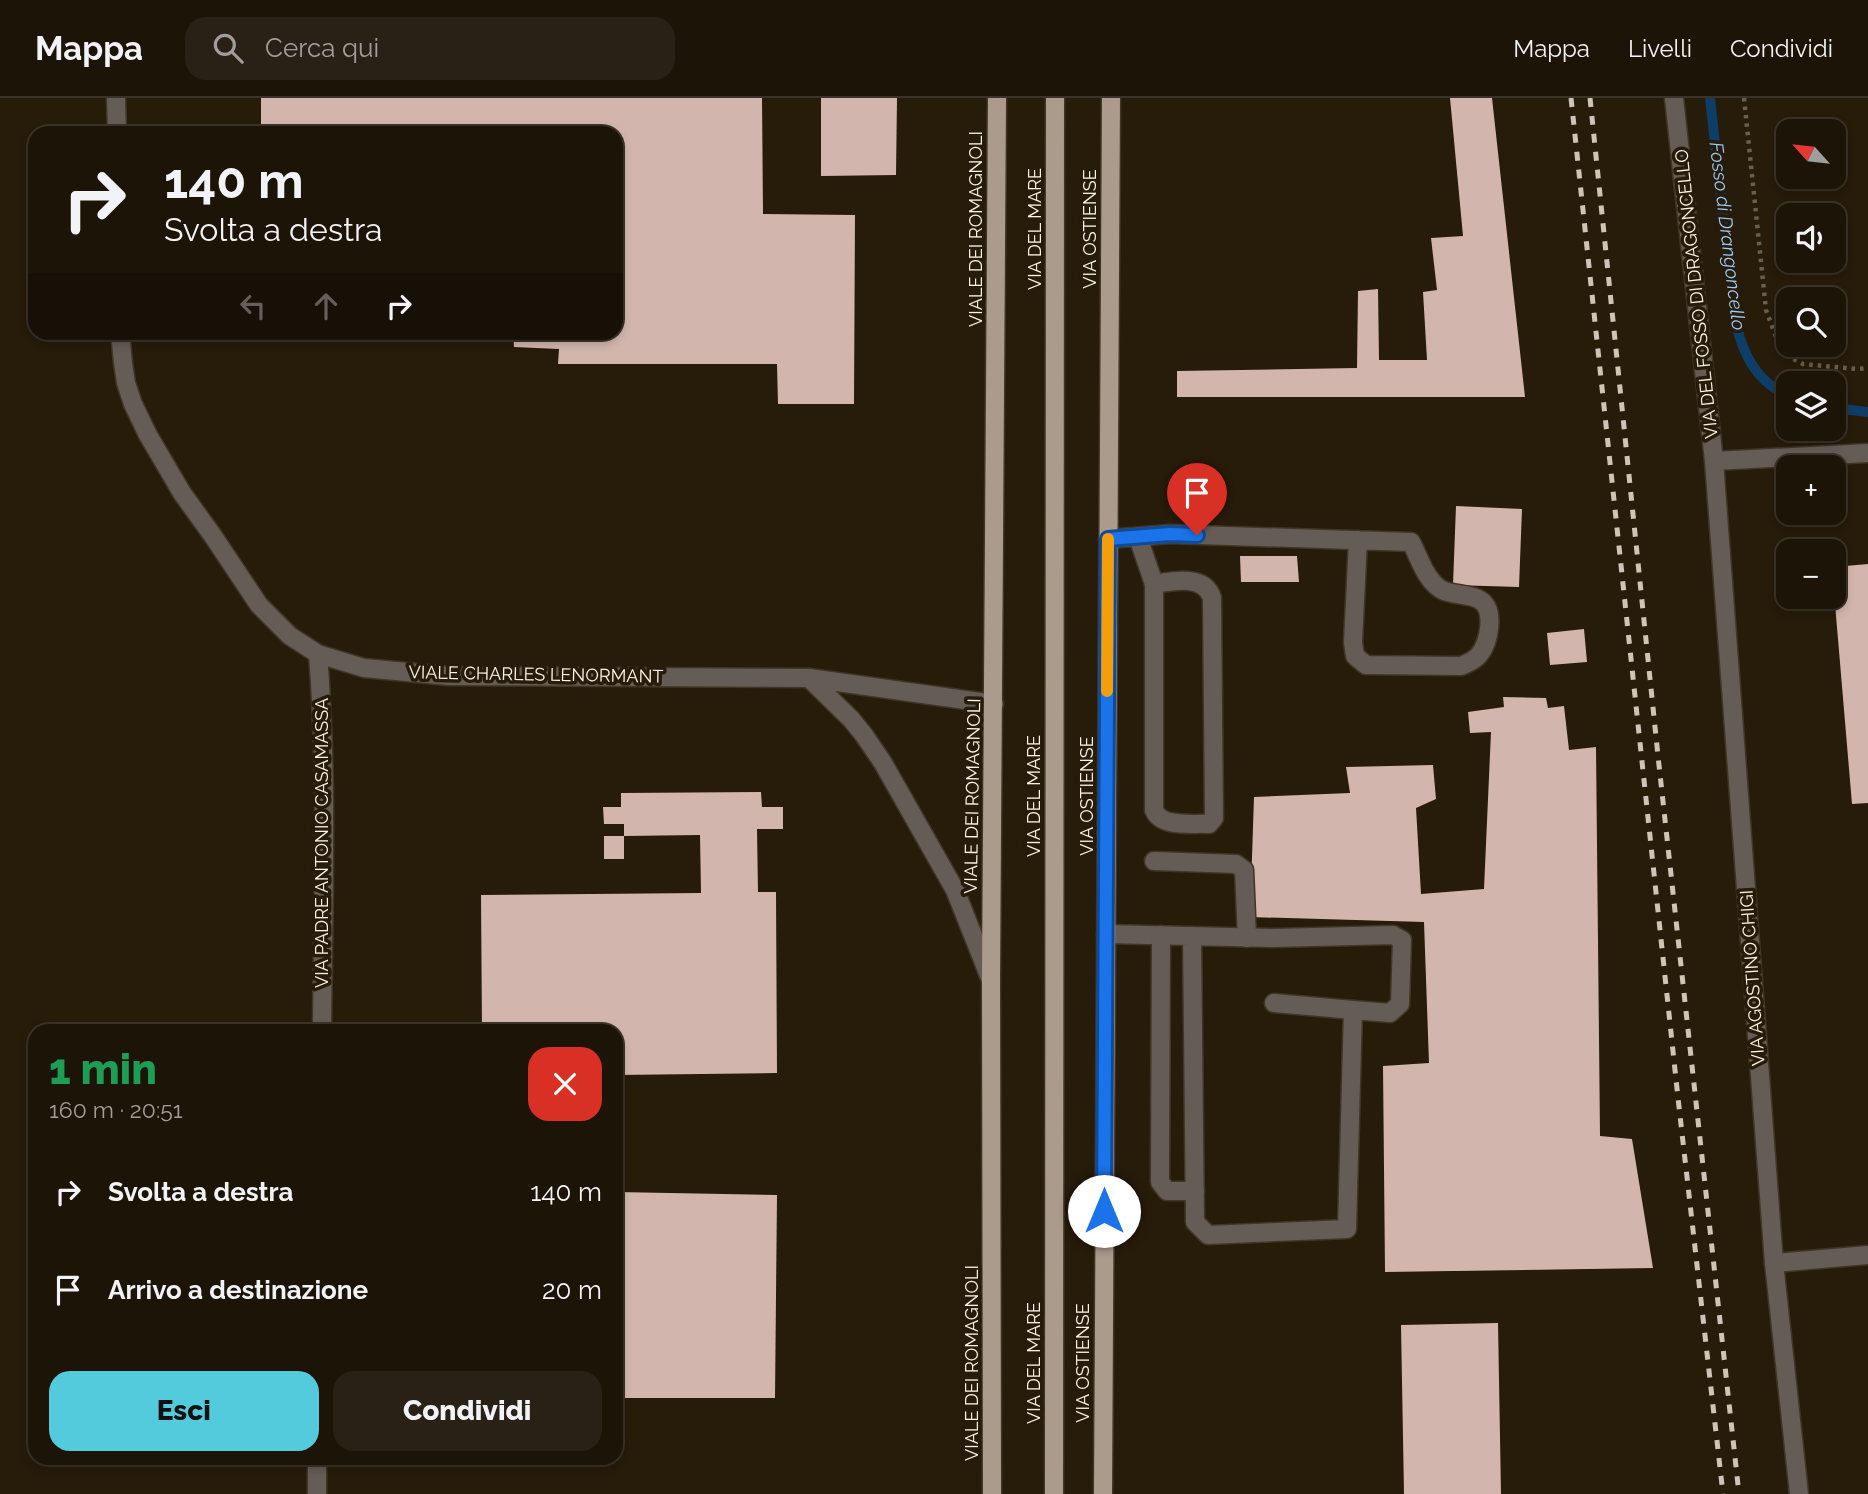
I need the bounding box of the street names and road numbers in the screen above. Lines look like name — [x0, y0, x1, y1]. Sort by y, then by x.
street label: VIALE DEI ROMAGNOLI — [965, 131, 986, 327]
street label: VIA DEL FOSSO DI DRAGONCELLO — [1670, 148, 1722, 440]
street label: VIA DEL MARE — [1024, 168, 1045, 290]
street label: VIA OSTIENSE — [1079, 169, 1100, 289]
street label: VIALE CHARLES LENORMANT — [408, 661, 664, 687]
street label: VIA PADRE ANTONIO CASAMASSA — [311, 698, 332, 988]
street label: VIALE DEI ROMAGNOLI — [960, 698, 984, 894]
street label: VIA DEL MARE — [1023, 735, 1044, 857]
street label: VIA OSTIENSE — [1076, 736, 1097, 856]
street label: VIA AGOSTINO CHIGI — [1735, 889, 1769, 1067]
street label: VIALE DEI ROMAGNOLI — [961, 1265, 982, 1461]
street label: VIA DEL MARE — [1023, 1302, 1044, 1424]
street label: VIA OSTIENSE — [1072, 1303, 1093, 1423]

